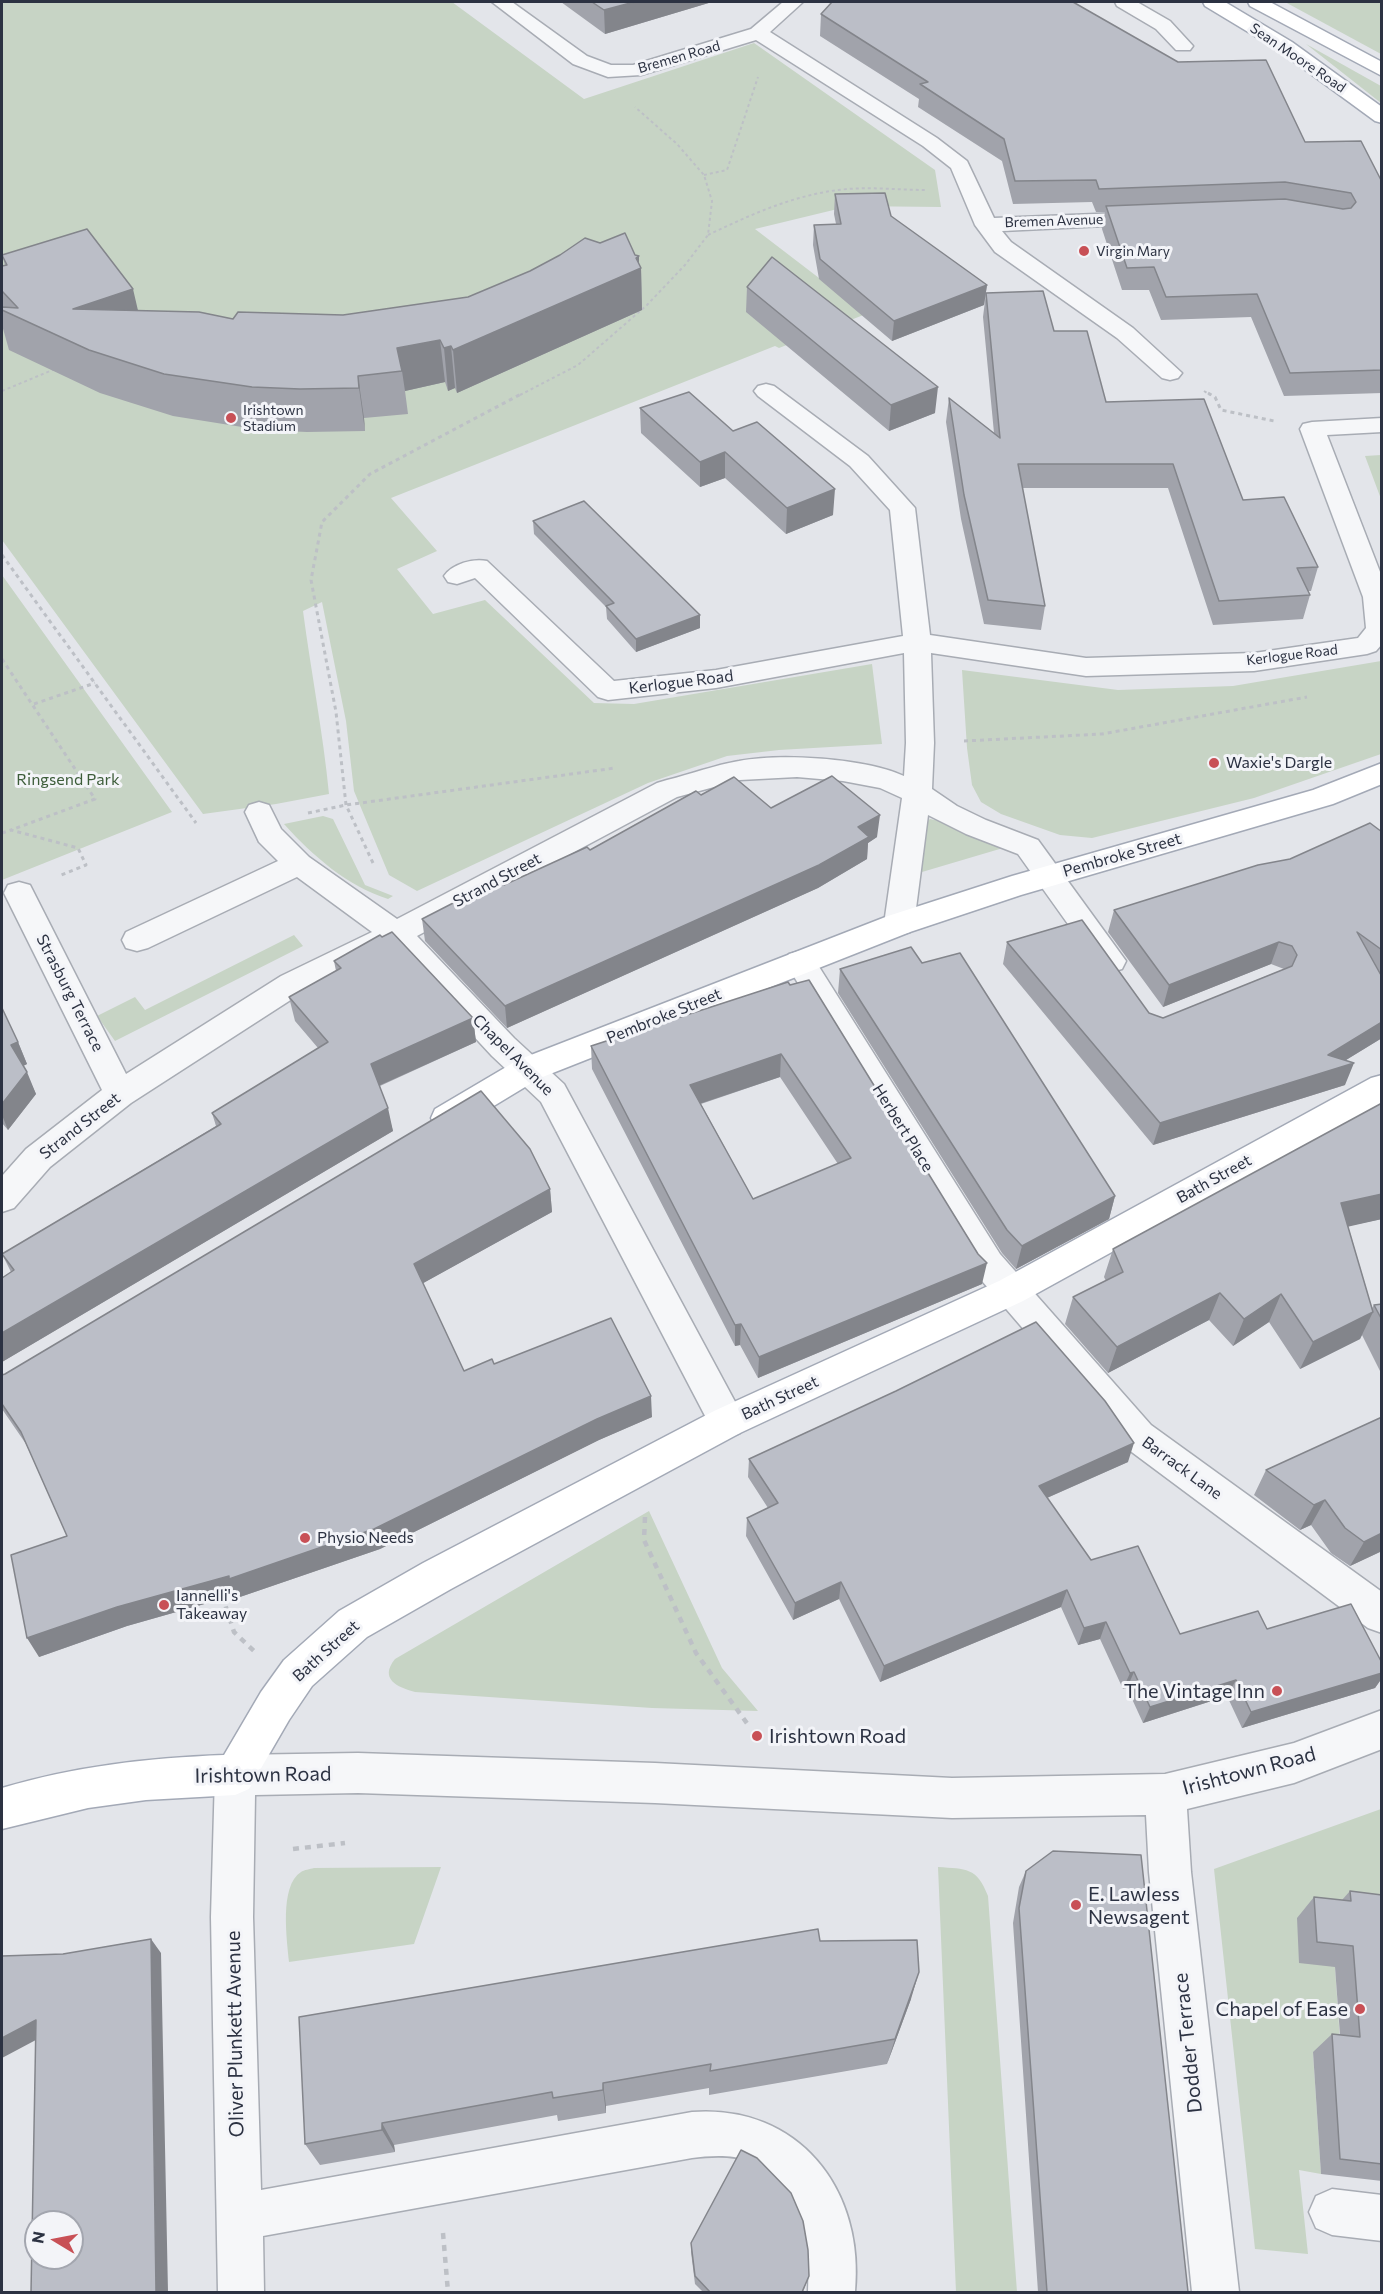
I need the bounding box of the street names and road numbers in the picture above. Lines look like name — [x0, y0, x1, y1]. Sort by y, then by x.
street label: Sean Moore Road — [1247, 20, 1349, 96]
street label: Bremen Road — [636, 37, 722, 77]
street label: Bremen Avenue — [1004, 211, 1104, 231]
street label: Kerlogue Road — [1245, 641, 1339, 669]
street label: Kerlogue Road — [628, 666, 734, 698]
street label: Pembroke Street — [1061, 829, 1183, 881]
street label: Strand Street — [450, 849, 544, 911]
street label: Strasburg Terrace — [32, 931, 108, 1055]
street label: Pembroke Street — [604, 984, 724, 1048]
street label: Chapel Avenue — [468, 1010, 558, 1100]
street label: Herbert Place — [868, 1081, 938, 1175]
street label: Strand Street — [36, 1089, 124, 1163]
street label: Bath Street — [1173, 1151, 1255, 1207]
street label: Bath Street — [738, 1372, 822, 1424]
street label: Barrack Lane — [1138, 1432, 1226, 1504]
street label: Bath Street — [289, 1616, 363, 1686]
street label: Irishtown Road — [1180, 1742, 1318, 1800]
street label: Irishtown Road — [194, 1762, 332, 1788]
street label: Oliver Plunkett Avenue — [221, 1930, 249, 2138]
street label: Dodder Terrace — [1169, 1972, 1207, 2114]

